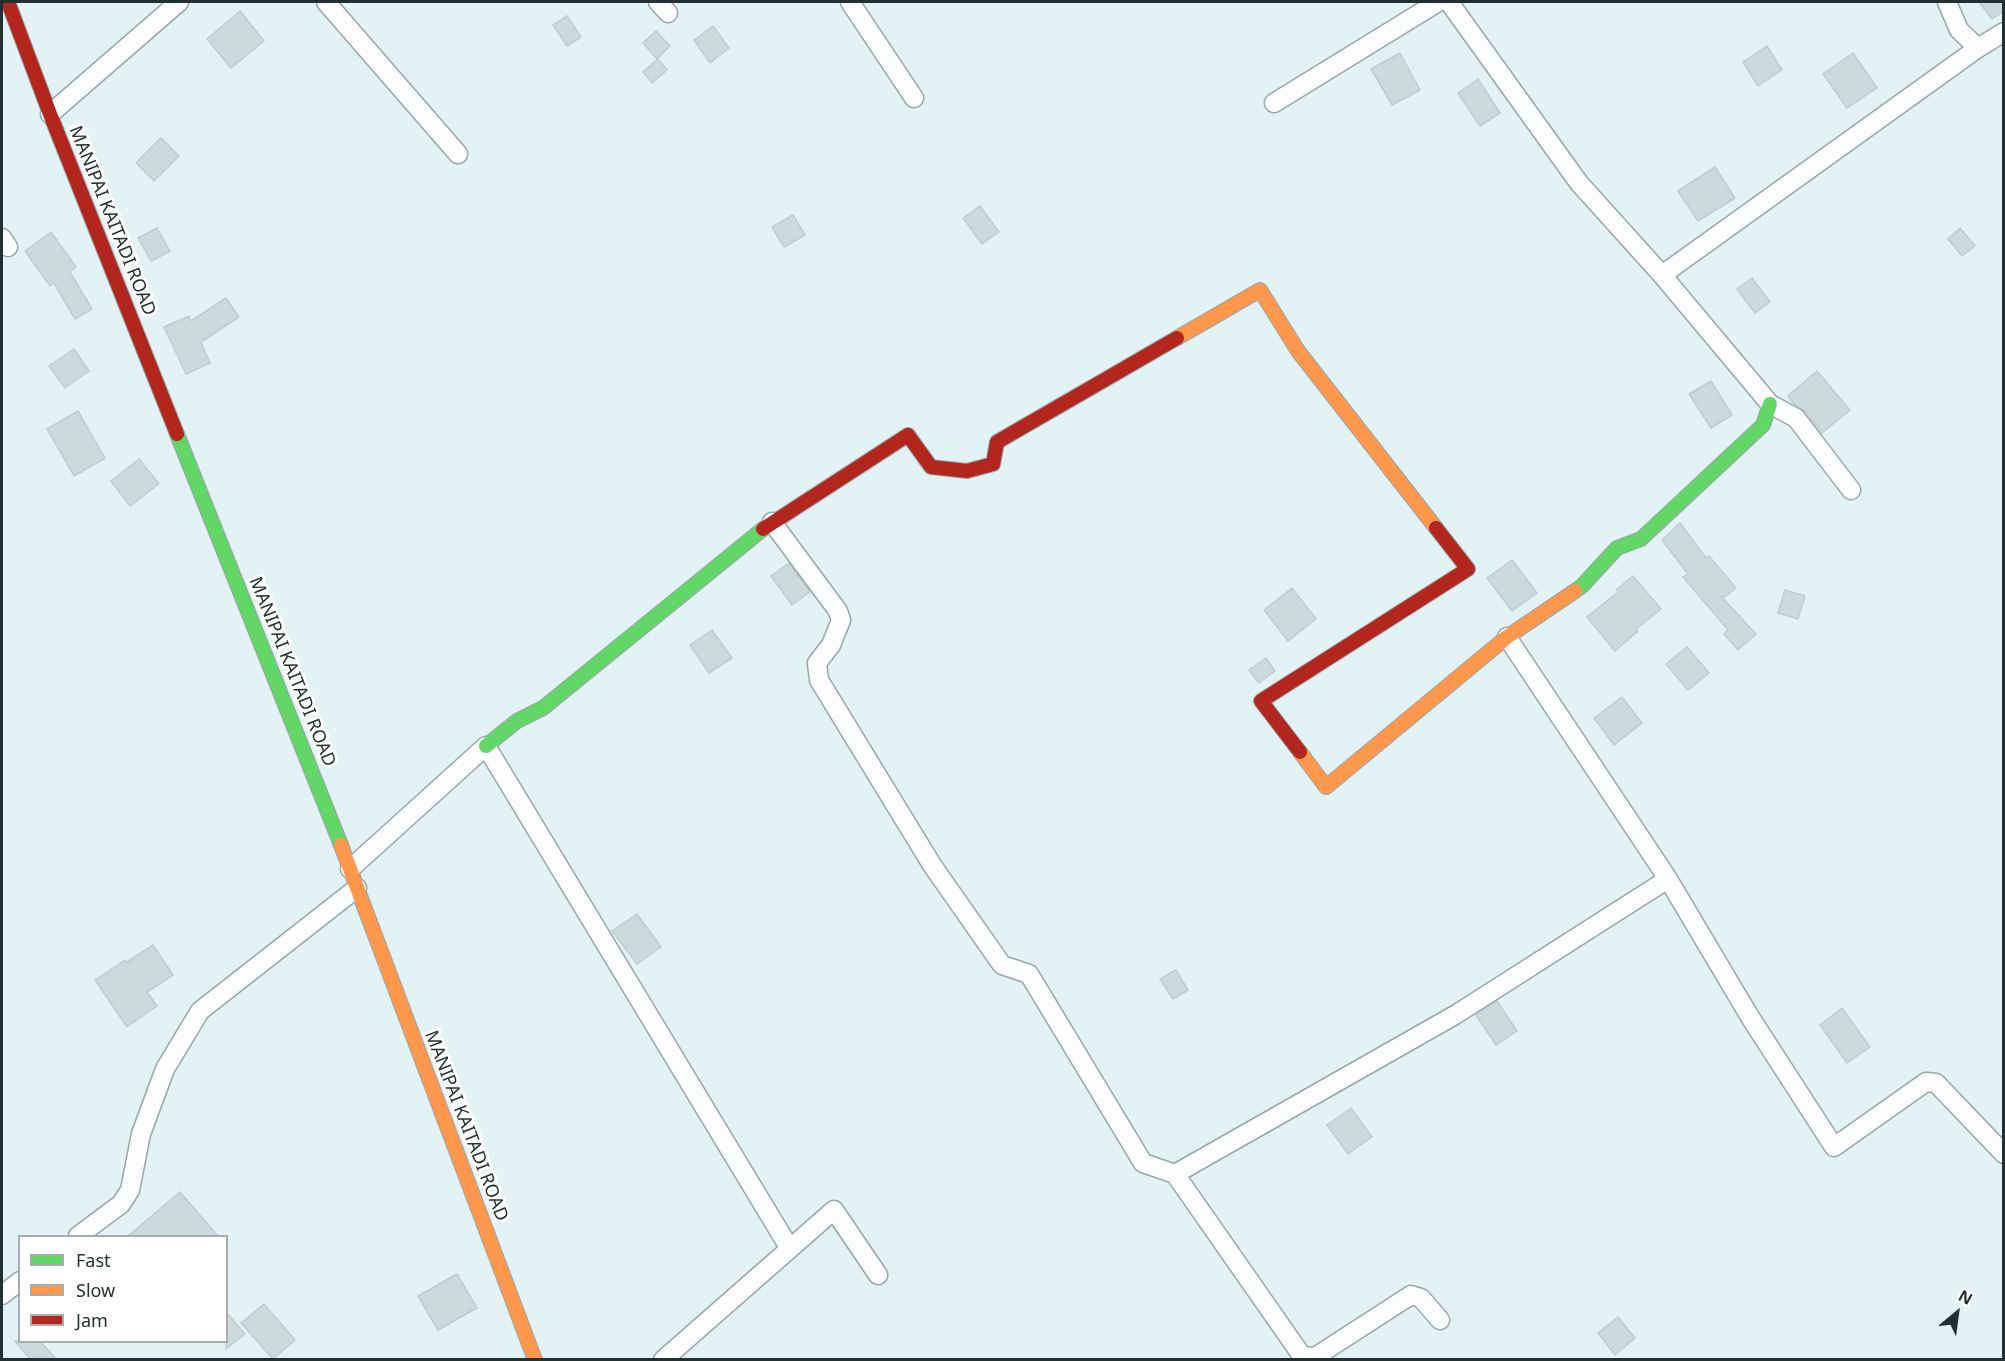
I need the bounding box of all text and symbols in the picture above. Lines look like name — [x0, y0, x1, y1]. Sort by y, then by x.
street label: MANIPAI KAITADI ROAD — [64, 123, 160, 319]
street label: MANIPAI KAITADI ROAD — [244, 574, 340, 770]
street label: MANIPAI KAITADI ROAD — [420, 1028, 512, 1224]
legend — [18, 1235, 228, 1343]
text: Fast — [76, 1248, 111, 1272]
text: Slow — [76, 1278, 115, 1302]
north arrow — [1927, 1283, 1987, 1343]
text: N — [1955, 1284, 1977, 1310]
text: Jam — [76, 1308, 108, 1332]

